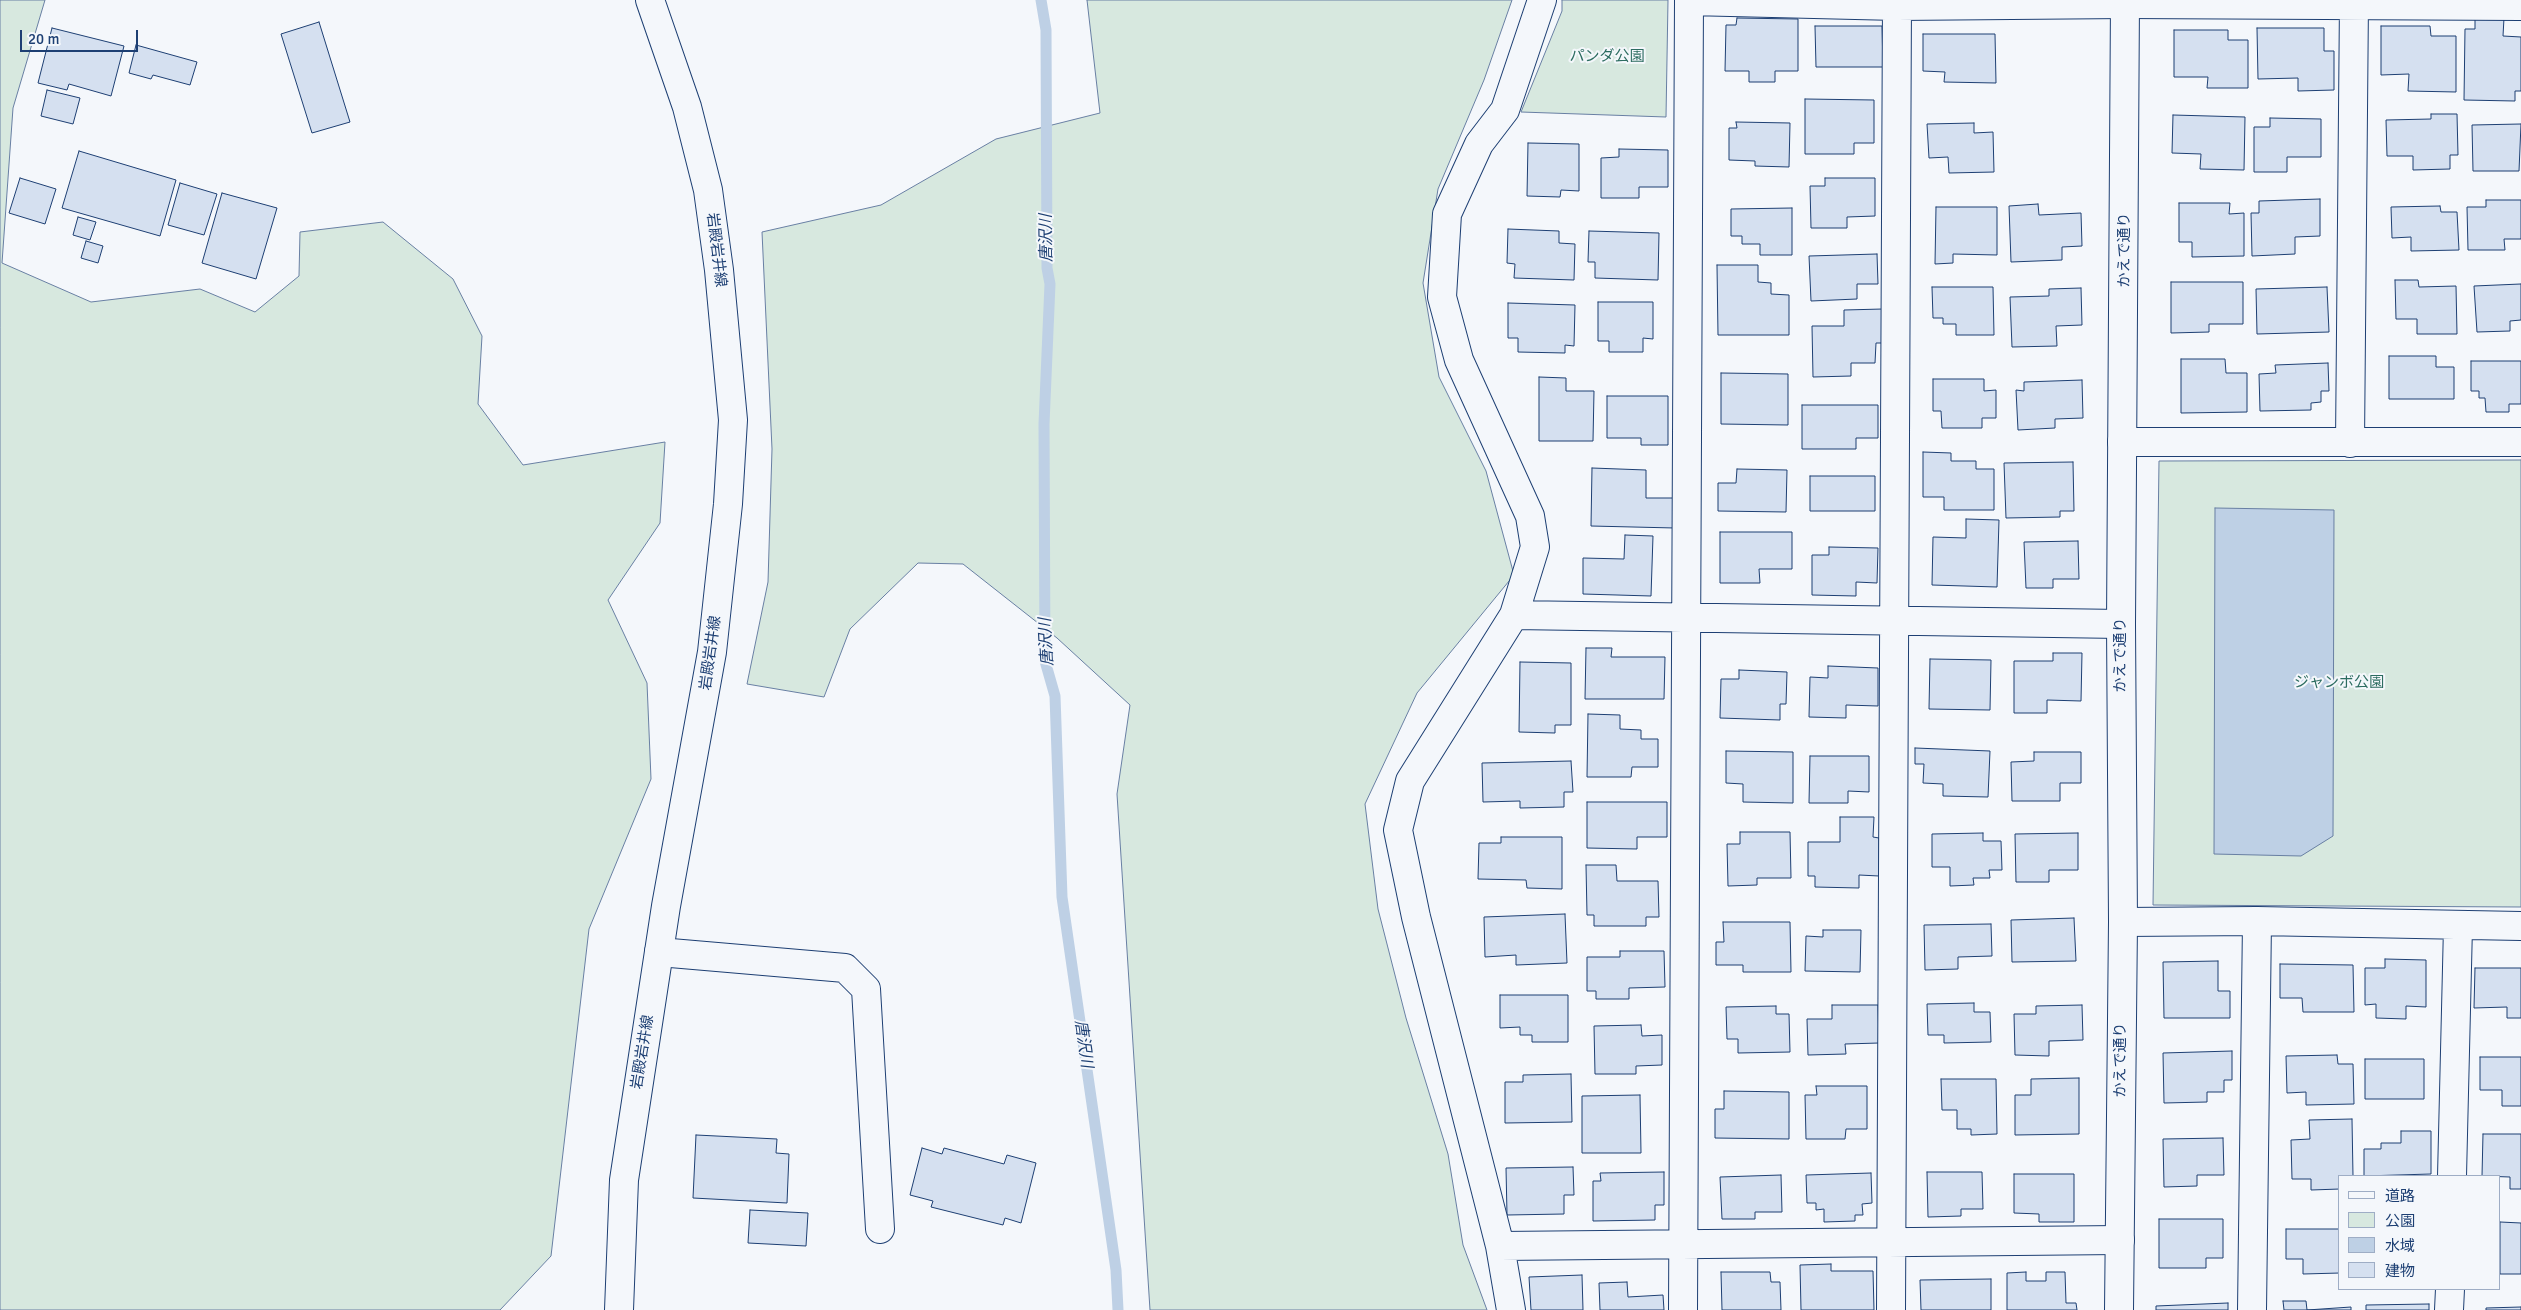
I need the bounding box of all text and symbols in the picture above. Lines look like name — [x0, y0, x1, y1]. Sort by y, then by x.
scale bar — [22, 20, 140, 52]
text: 20 m — [28, 30, 59, 48]
park label: パンダ公園 — [1570, 48, 1644, 66]
street label: 岩殿岩井線 — [702, 212, 730, 288]
street label: かえで通り — [2116, 213, 2134, 287]
water label: 唐沢川 — [1037, 214, 1057, 262]
street label: 岩殿岩井線 — [697, 615, 725, 691]
water label: 唐沢川 — [1036, 618, 1058, 666]
street label: かえで通り — [2112, 618, 2130, 692]
park label: ジャンボ公園 — [2294, 674, 2384, 692]
street label: 岩殿岩井線 — [628, 1014, 658, 1090]
water label: 唐沢川 — [1070, 1019, 1096, 1069]
street label: かえで通り — [2112, 1023, 2130, 1097]
legend — [2338, 1175, 2501, 1290]
text: 道路 — [2385, 1187, 2415, 1205]
text: 公園 — [2385, 1212, 2415, 1230]
text: 水域 — [2385, 1237, 2415, 1255]
text: 建物 — [2385, 1262, 2415, 1280]

